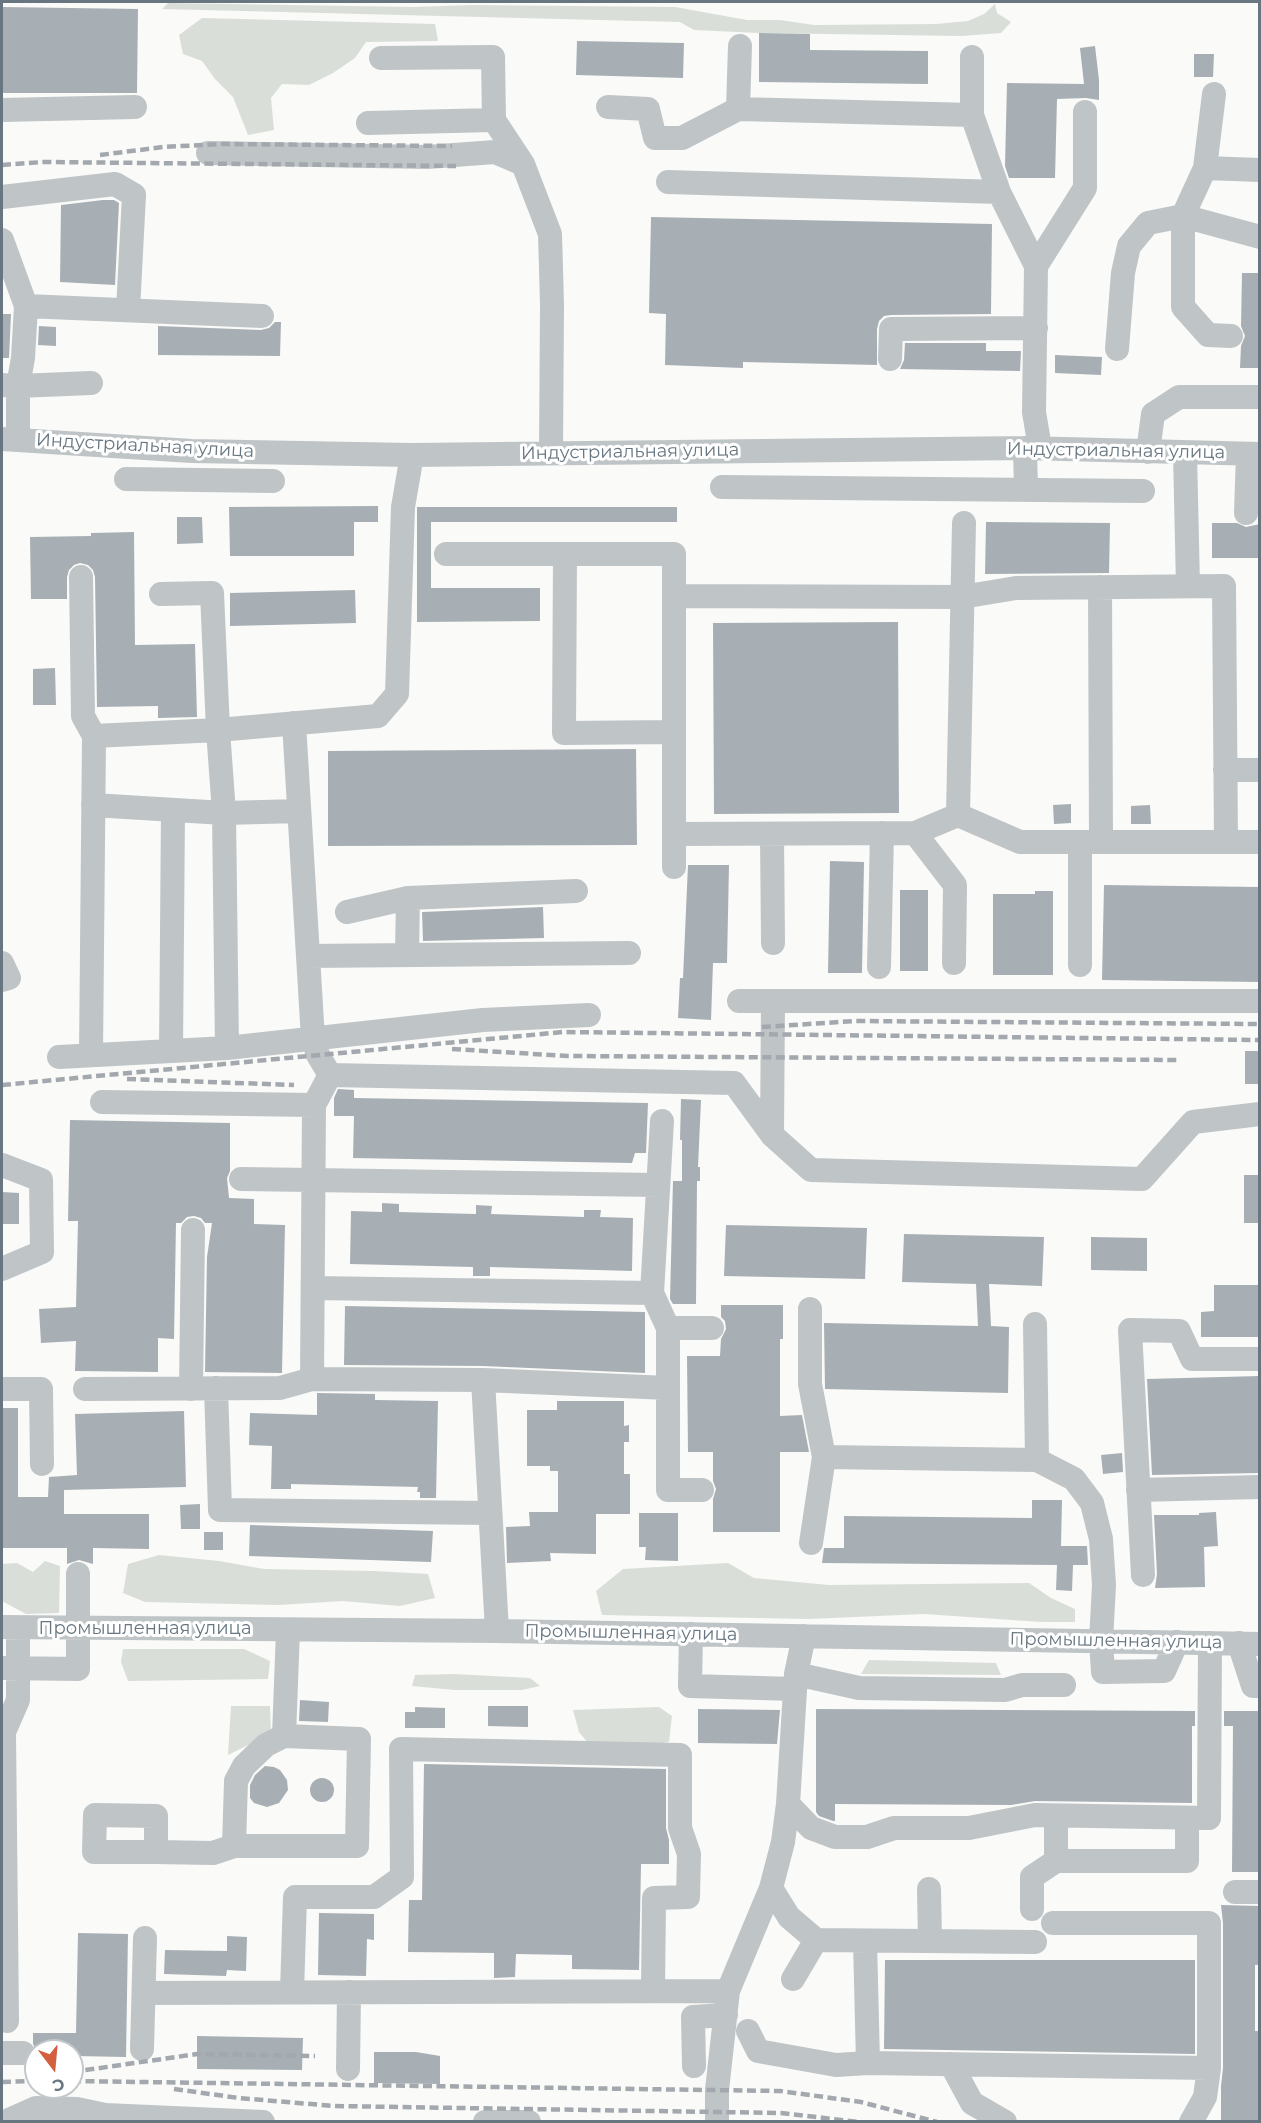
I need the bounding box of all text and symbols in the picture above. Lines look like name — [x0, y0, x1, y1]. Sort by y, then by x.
street label: Индустриальная улица — [36, 430, 254, 462]
street label: Индустриальная улица — [1007, 438, 1225, 464]
street label: Индустриальная улица — [521, 439, 739, 465]
street label: Промышленная улица — [39, 1618, 251, 1640]
street label: Промышленная улица — [524, 1620, 738, 1646]
street label: Промышленная улица — [1009, 1628, 1223, 1654]
north arrow — [24, 2039, 84, 2099]
text: С — [50, 2074, 67, 2096]

